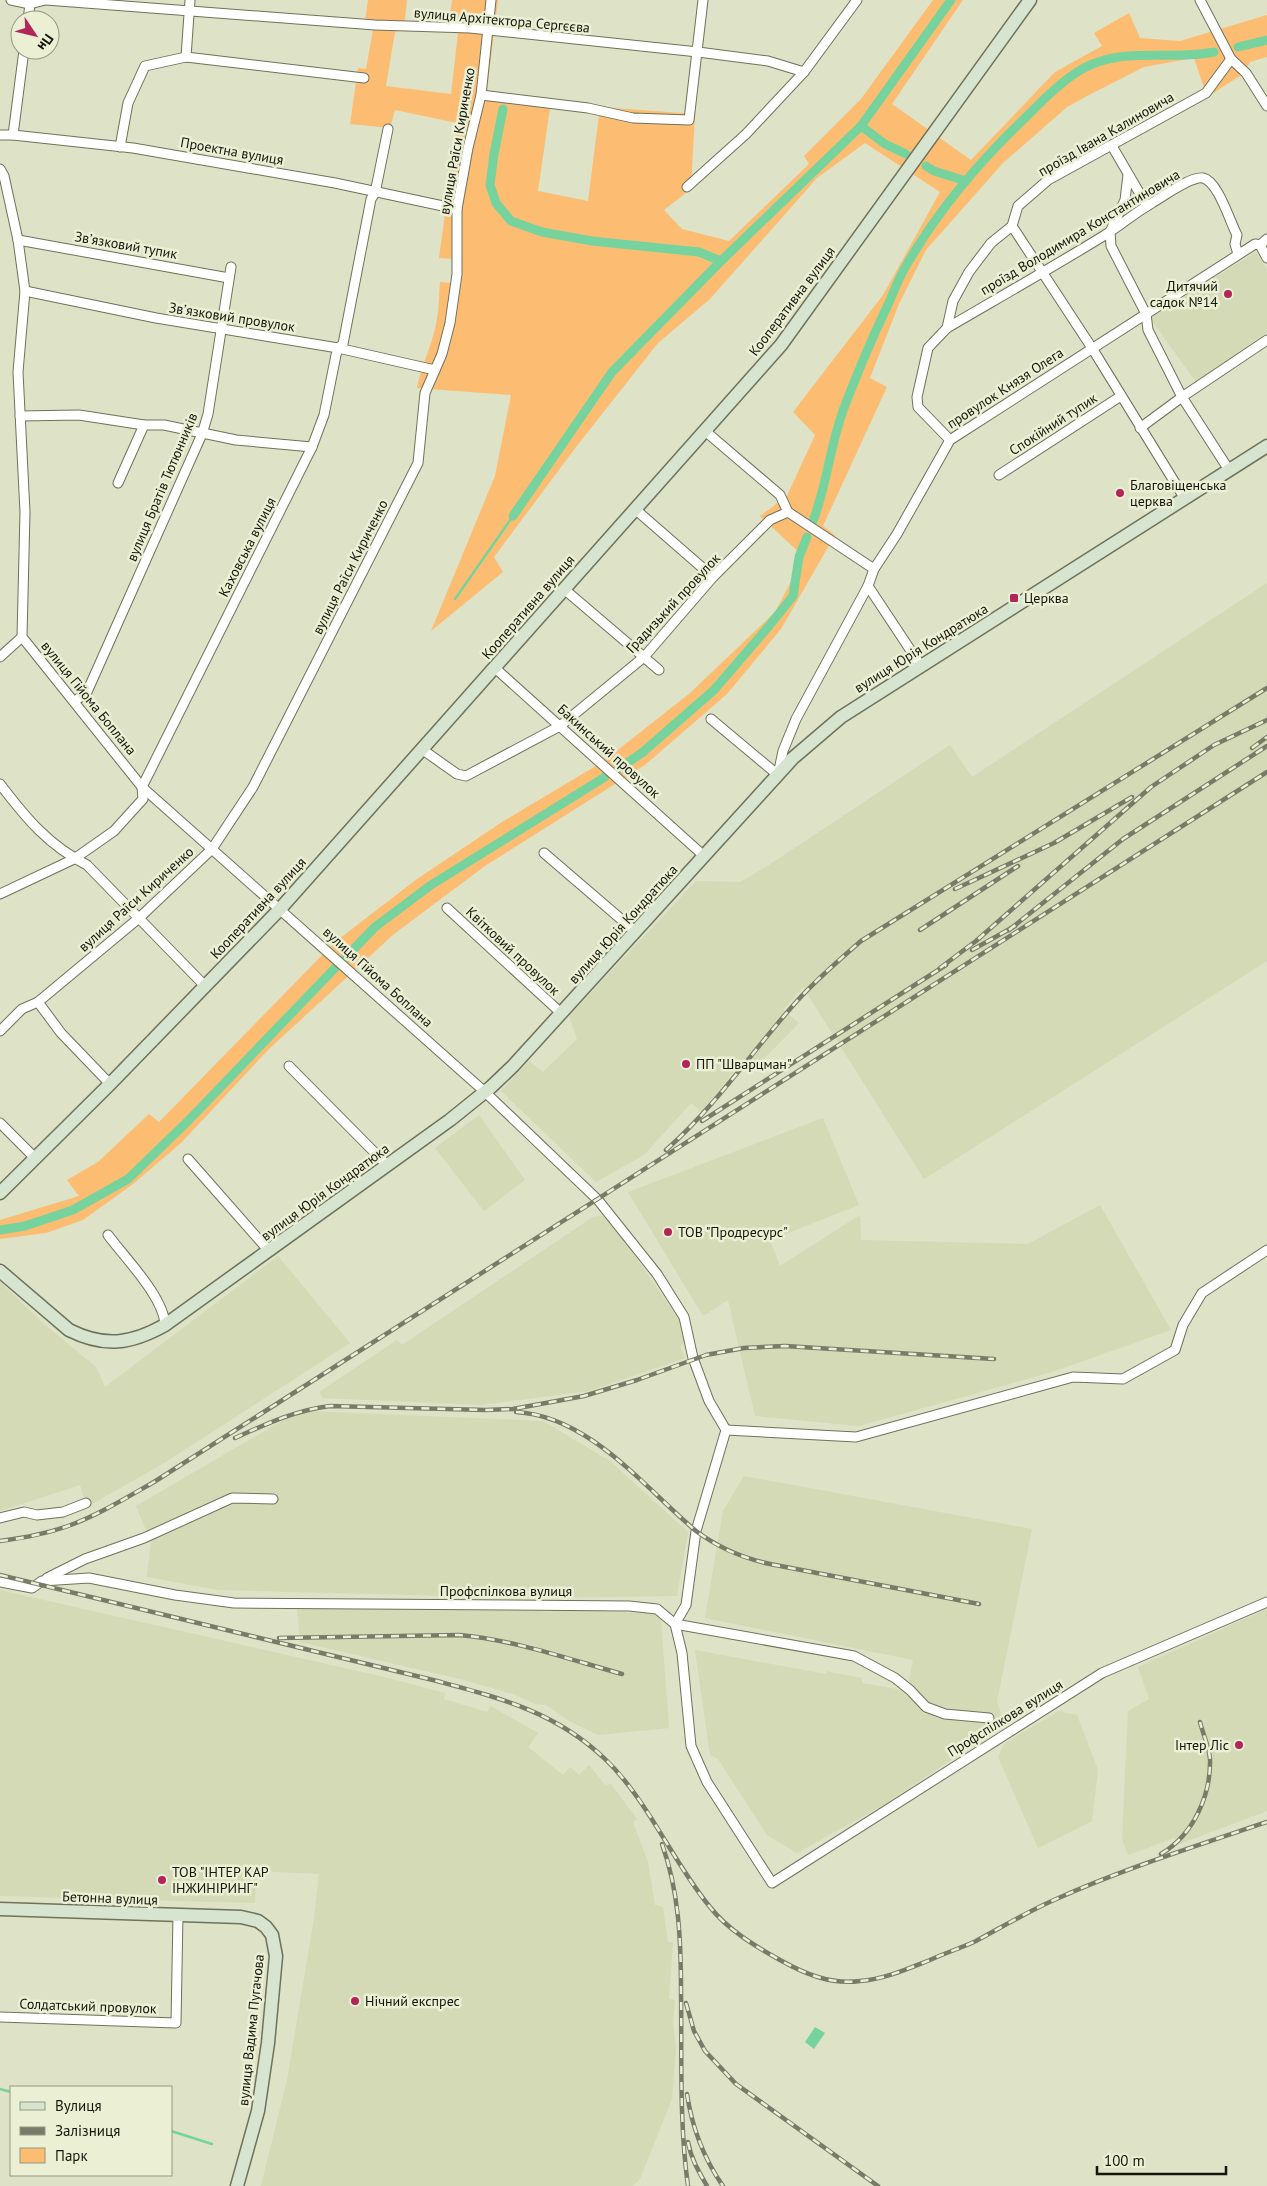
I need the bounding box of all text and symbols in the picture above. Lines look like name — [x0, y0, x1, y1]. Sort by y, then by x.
street label: вулиця Архітектора Сергєєва — [413, 3, 591, 37]
north arrow — [10, 10, 60, 60]
text: Пн — [34, 31, 58, 54]
street label: вулиця Раїси Кириченко — [435, 66, 479, 216]
street label: проїзд Івана Калиновича — [1035, 88, 1177, 180]
street label: Проектна вулиця — [179, 133, 285, 169]
street label: проїзд Володимира Константиновича — [977, 165, 1183, 299]
street label: Звʼязковий тупик — [73, 227, 179, 263]
street label: Кооперативна вулиця — [745, 243, 839, 359]
place label: Дитячий садок №14 — [1150, 277, 1218, 311]
marker: Дитячий садок №14 — [1222, 288, 1234, 300]
street label: Звʼязковий провулок — [168, 298, 297, 336]
street label: провулок Князя Олега — [943, 344, 1067, 432]
street label: Спокійний тупик — [1006, 389, 1101, 459]
street label: вулиця Братів Тютюнників — [122, 410, 202, 564]
place label: Благовіщенська церква — [1130, 476, 1227, 510]
marker: Благовіщенська церква — [1114, 487, 1126, 499]
street label: Каховська вулиця — [214, 494, 280, 600]
street label: вулиця Раїси Кириченко — [308, 497, 392, 637]
street label: Градизький провулок — [622, 549, 724, 657]
street label: Кооперативна вулиця — [478, 551, 578, 663]
place label: Церква — [1024, 589, 1069, 607]
marker: Церква — [1008, 592, 1020, 604]
street label: вулиця Юрія Кондратюка — [851, 599, 991, 697]
street label: вулиця Гійома Боплана — [37, 637, 141, 759]
street label: Бакинський провулок — [554, 700, 664, 802]
street label: вулиця Раїси Кириченко — [75, 842, 197, 956]
street label: Кооперативна вулиця — [206, 853, 310, 963]
street label: вулиця Юрія Кондратюка — [565, 861, 681, 987]
street label: Квітковий провулок — [462, 903, 564, 999]
street label: вулиця Гійома Боплана — [319, 923, 437, 1031]
place label: ПП "Шварцман" — [696, 1055, 792, 1073]
marker: ПП "Шварцман" — [680, 1058, 692, 1070]
street label: вулиця Юрія Кондратюка — [257, 1139, 393, 1245]
place label: ТОВ "Продресурс" — [678, 1223, 788, 1241]
marker: ТОВ "Продресурс" — [662, 1226, 674, 1238]
street label: Профспілкова вулиця — [440, 1582, 572, 1600]
street label: Профспілкова вулиця — [944, 1675, 1066, 1761]
place label: Інтер Ліс — [1175, 1736, 1229, 1754]
marker: Інтер Ліс — [1233, 1739, 1245, 1751]
place label: ТОВ "ІНТЕР КАР ІНЖИНІРИНГ" — [172, 1863, 269, 1897]
marker: ТОВ "ІНТЕР КАР ІНЖИНІРИНГ" — [156, 1874, 168, 1886]
street label: Бетонна вулиця — [62, 1887, 158, 1909]
street label: вулиця Вадима Пугачова — [234, 1953, 268, 2107]
place label: Нічний експрес — [365, 1992, 460, 2010]
street label: Солдатський провулок — [19, 1995, 157, 2017]
marker: Нічний експрес — [349, 1995, 361, 2007]
legend — [10, 2086, 172, 2176]
text: Вулиця — [55, 2096, 102, 2115]
text: Залізниця — [55, 2121, 120, 2140]
scale bar — [1097, 2144, 1226, 2176]
text: Парк — [55, 2146, 88, 2165]
text: 100 m — [1104, 2151, 1145, 2170]

